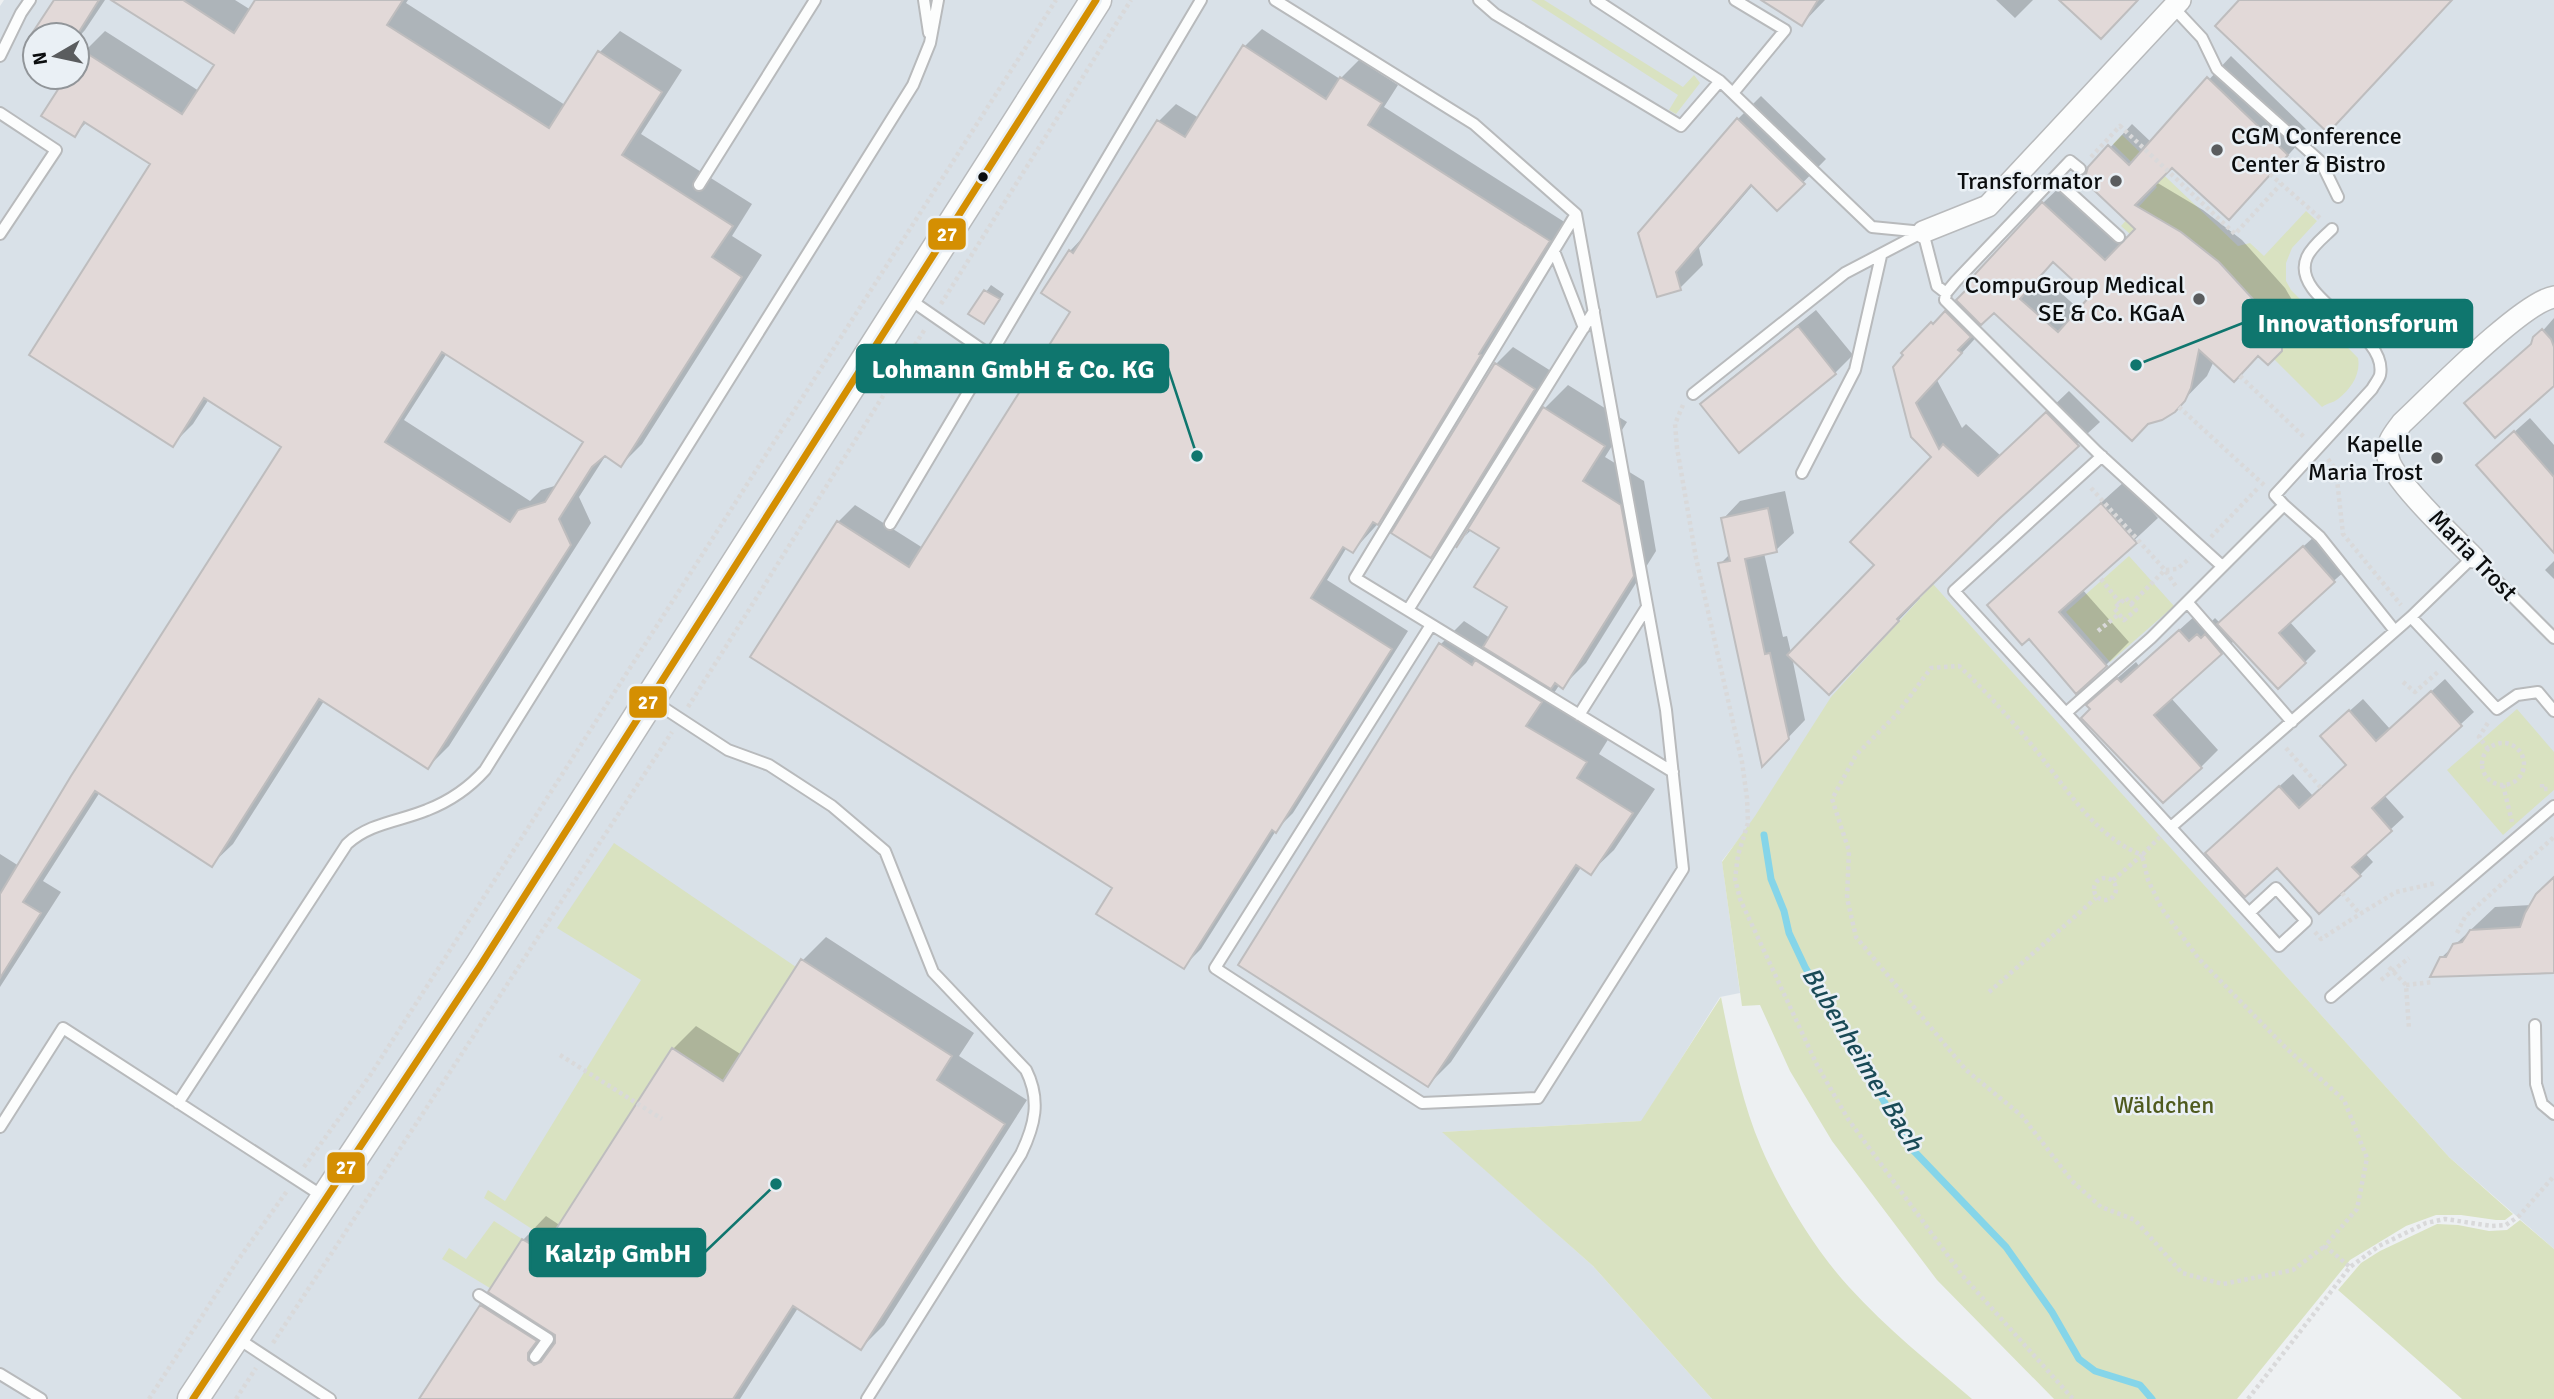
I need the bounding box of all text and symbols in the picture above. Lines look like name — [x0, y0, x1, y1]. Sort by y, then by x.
north arrow — [21, 21, 91, 91]
text: N — [27, 50, 53, 67]
place label: CGM Conference Center & Bistro — [2231, 121, 2402, 179]
marker: CGM Conference Center & Bistro — [2209, 142, 2225, 158]
place label: Transformator — [1957, 166, 2102, 196]
unlabelled marker — [976, 170, 990, 184]
marker: Transformator — [2108, 173, 2124, 189]
line badge: 27 — [927, 217, 967, 251]
text: 27 — [937, 223, 957, 247]
place label: CompuGroup Medical SE & Co. KGaA — [1965, 270, 2185, 328]
marker: CompuGroup Medical SE & Co. KGaA — [2191, 291, 2207, 307]
callout: Innovationsforum — [2243, 300, 2472, 347]
text: Innovationsforum — [2258, 308, 2458, 340]
callout: Lohmann GmbH & Co. KG — [857, 345, 1168, 392]
text: Lohmann GmbH & Co. KG — [872, 354, 1154, 386]
place label: Kapelle Maria Trost — [2308, 429, 2423, 487]
marker: Kapelle Maria Trost — [2429, 450, 2445, 466]
street label: Maria Trost — [2422, 503, 2524, 607]
line badge: 27 — [628, 685, 668, 719]
text: 27 — [638, 691, 658, 715]
water label: Bubenheimer Bach — [1794, 961, 1930, 1158]
park label: Wäldchen — [2114, 1090, 2214, 1120]
line badge: 27 — [326, 1151, 366, 1184]
text: 27 — [336, 1156, 356, 1180]
callout: Kalzip GmbH — [530, 1229, 705, 1276]
text: Kalzip GmbH — [545, 1238, 691, 1270]

